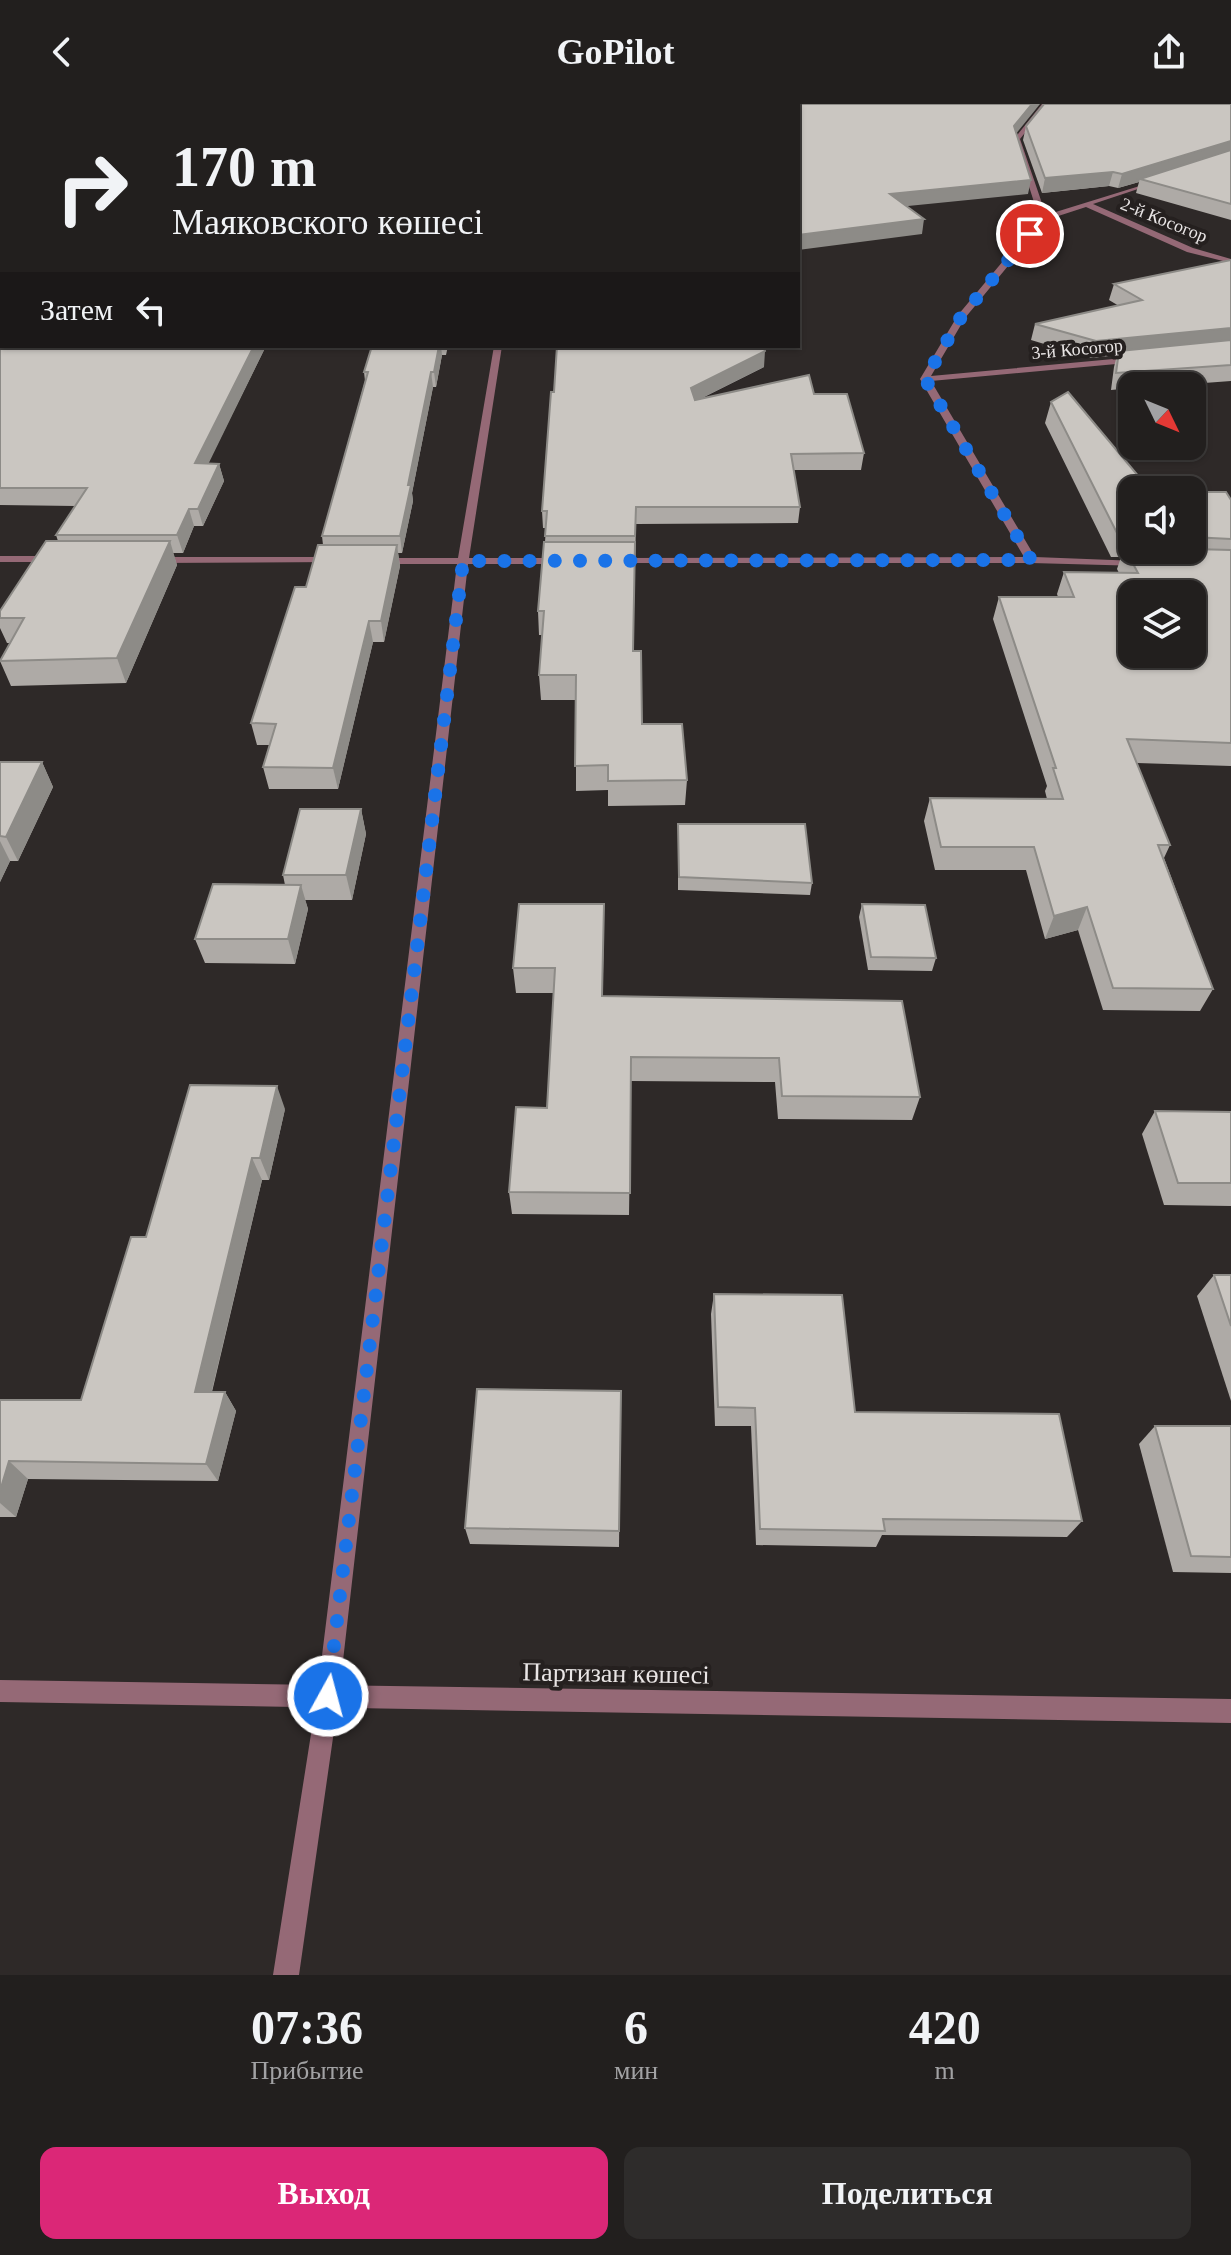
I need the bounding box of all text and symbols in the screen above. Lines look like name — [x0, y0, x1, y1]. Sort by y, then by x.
icon: back — [40, 30, 84, 74]
icon: share — [1147, 30, 1191, 74]
text: GoPilot — [557, 32, 674, 72]
icon: right — [40, 136, 144, 240]
text: 170 m — [172, 136, 317, 198]
street label: 2-й Косогор — [1118, 194, 1210, 246]
pin — [996, 200, 1064, 268]
text: Маяковского көшесі — [172, 202, 484, 242]
icon: arrive — [1008, 212, 1052, 256]
icon: left — [129, 288, 173, 332]
text: Затем — [40, 293, 113, 326]
street label: 3-й Косогор — [1030, 335, 1124, 363]
north arrow — [1118, 372, 1206, 460]
map controls — [1118, 372, 1206, 668]
button: sound — [1118, 476, 1206, 564]
button: layers — [1118, 580, 1206, 668]
position arrow — [286, 1654, 370, 1738]
street label: Партизан көшесі — [522, 1657, 710, 1690]
text: 07:36 — [251, 2001, 363, 2054]
text: 6 — [624, 2001, 648, 2054]
text: 420 — [909, 2001, 981, 2054]
text: Прибытие — [250, 2056, 364, 2085]
text: мин — [614, 2056, 658, 2085]
text: m — [935, 2056, 955, 2085]
button: Выход — [40, 2147, 608, 2239]
button: Поделиться — [624, 2147, 1191, 2239]

